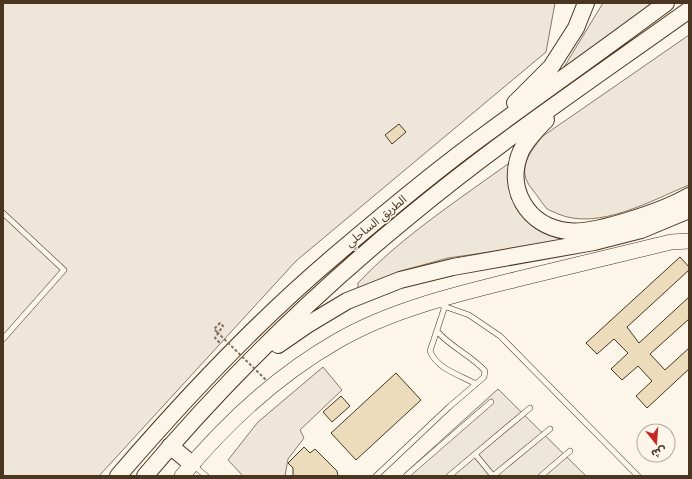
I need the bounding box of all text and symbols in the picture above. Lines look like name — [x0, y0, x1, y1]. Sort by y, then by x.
street label: الطريق الساحلي — [343, 192, 411, 252]
north arrow — [636, 423, 676, 463]
text: ش — [650, 444, 668, 461]

